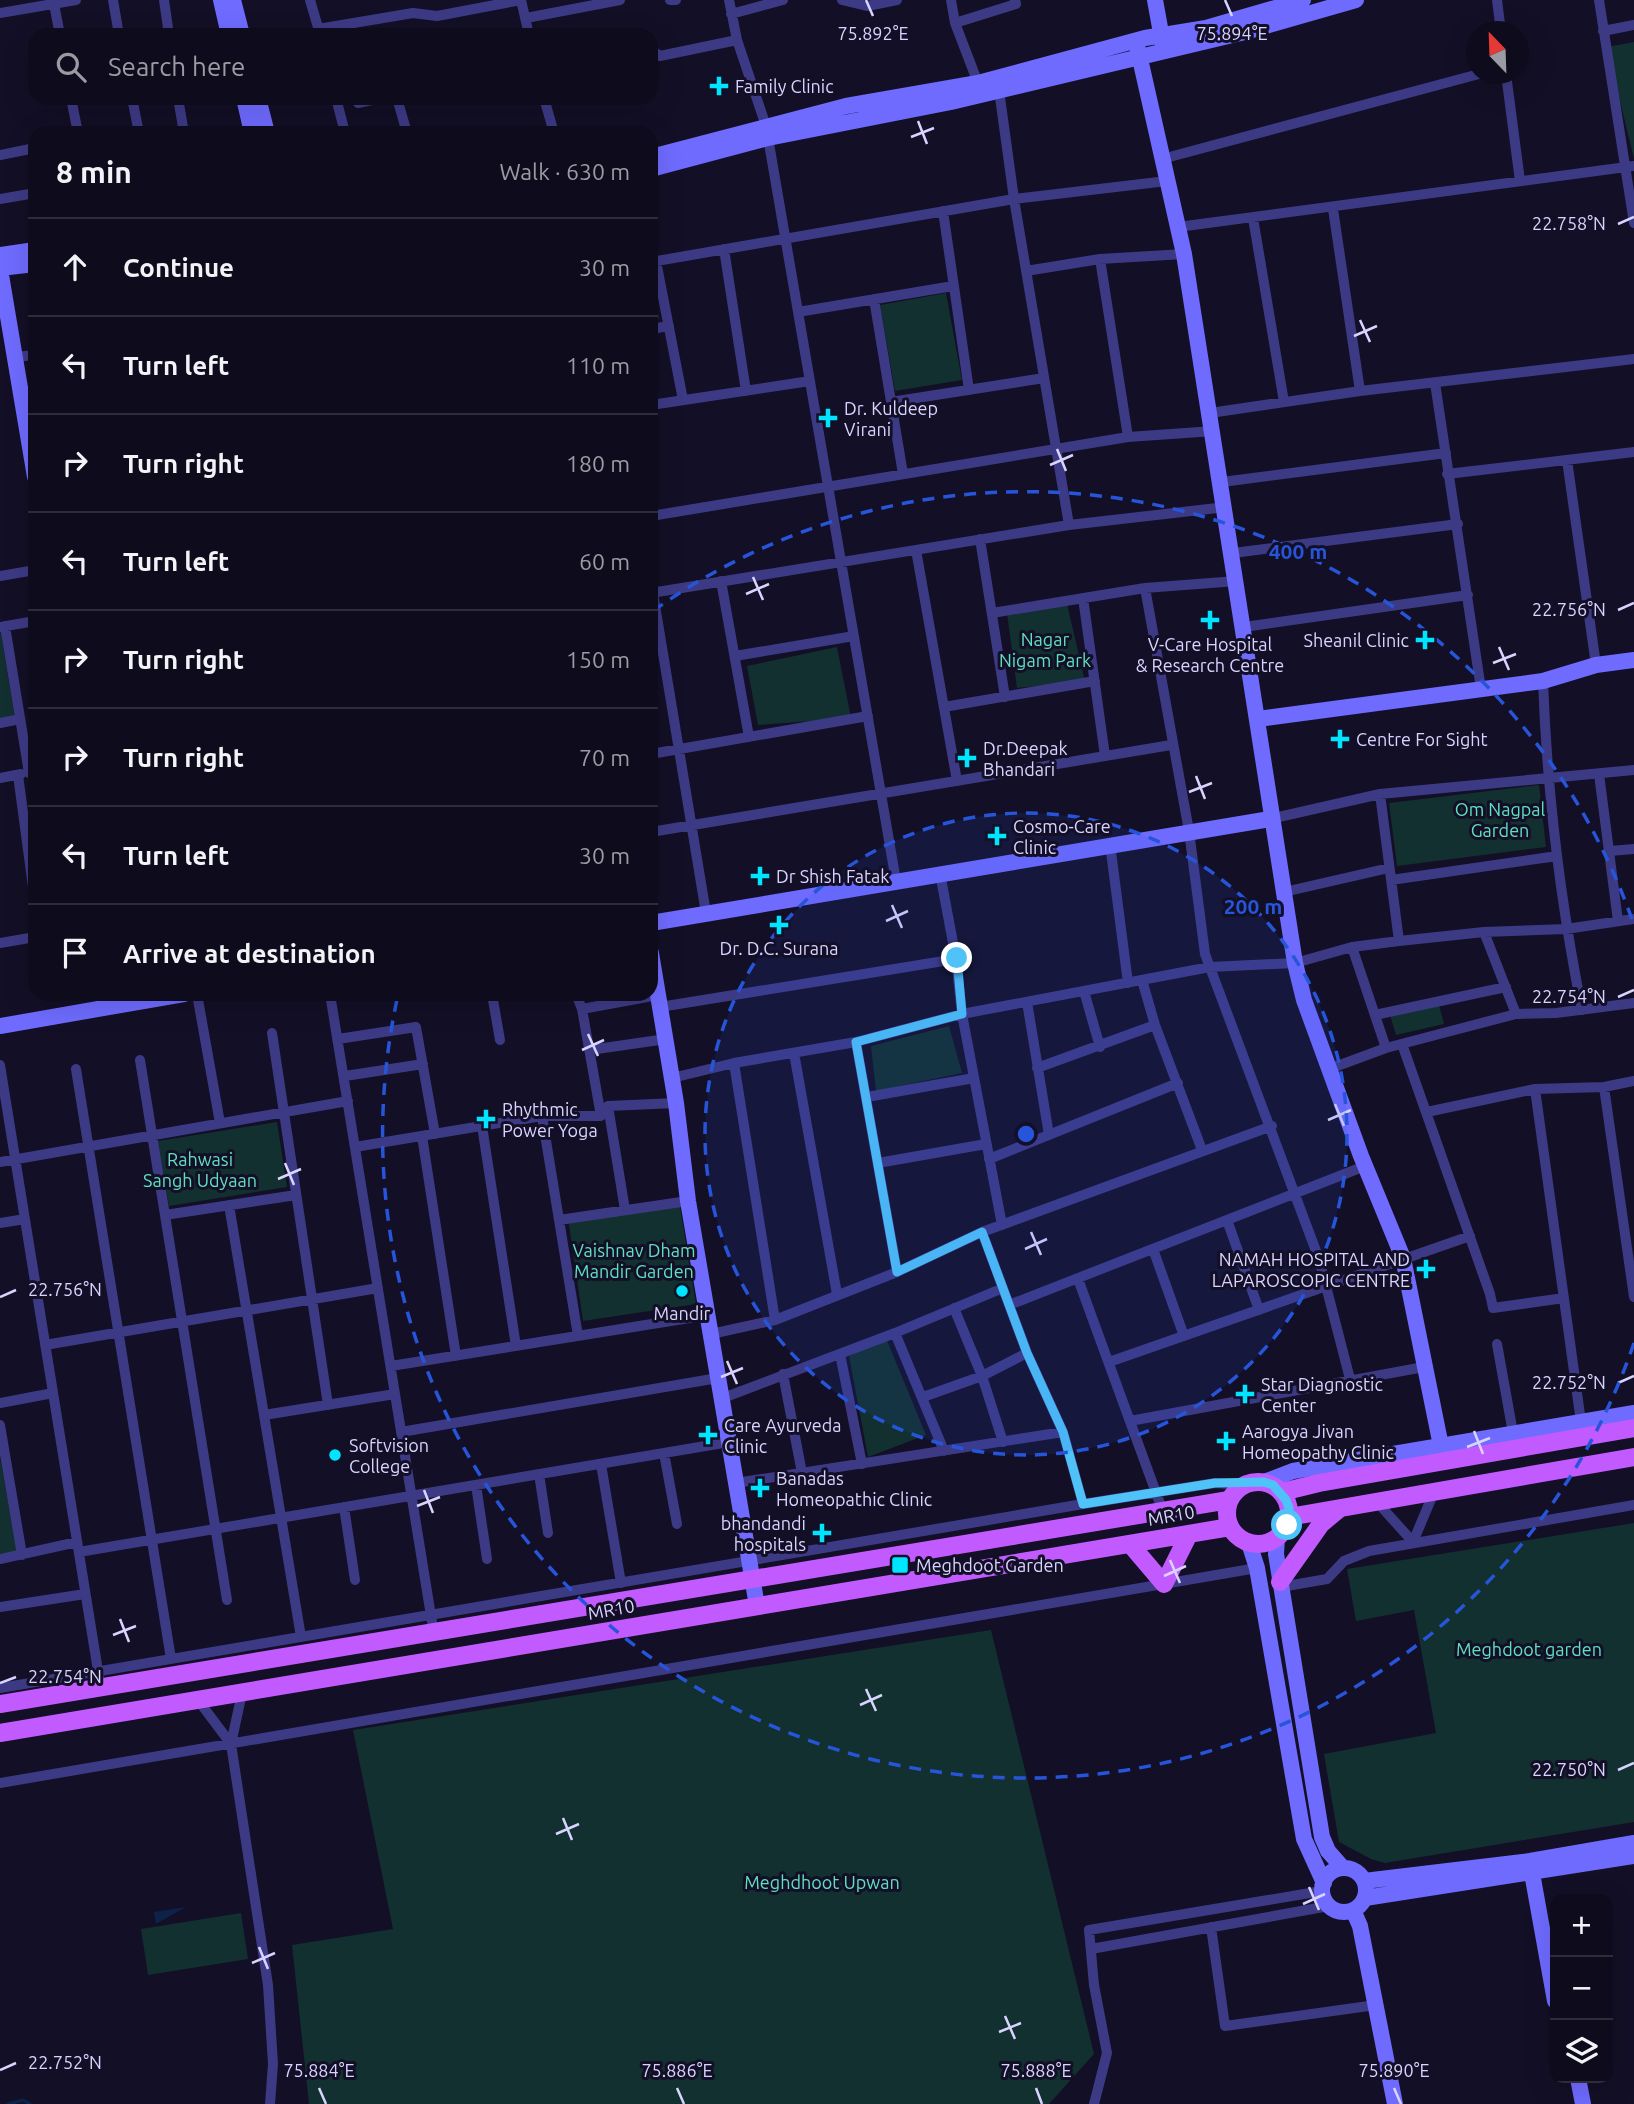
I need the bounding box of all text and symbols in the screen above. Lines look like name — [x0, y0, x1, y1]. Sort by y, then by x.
north arrow — [1466, 21, 1529, 84]
text: 75.892°E — [837, 23, 909, 43]
text: 75.894°E — [1196, 23, 1268, 43]
search box — [28, 28, 658, 105]
icon: search — [52, 48, 90, 86]
text: Search here — [108, 52, 245, 81]
marker: Family Clinic — [709, 76, 729, 96]
place label: Family Clinic — [735, 76, 834, 96]
text: 8 min — [56, 155, 132, 189]
text: Walk · 630 m — [499, 159, 630, 184]
text: 22.758°N — [1532, 213, 1606, 233]
icon: ahead — [56, 248, 94, 286]
text: Continue — [123, 253, 234, 282]
text: 30 m — [579, 255, 630, 280]
icon: left — [56, 346, 94, 384]
text: Turn left — [123, 351, 229, 380]
text: 110 m — [566, 353, 630, 378]
place label: Dr. Kuldeep Virani — [844, 398, 938, 439]
marker: Dr. Kuldeep Virani — [818, 408, 838, 428]
icon: right — [56, 444, 94, 482]
text: Turn right — [123, 449, 244, 478]
text: 180 m — [566, 451, 630, 476]
text: 400 m — [1269, 539, 1327, 563]
icon: left — [56, 542, 94, 580]
text: Turn left — [123, 547, 229, 576]
text: 60 m — [579, 549, 630, 574]
text: 22.756°N — [1532, 599, 1606, 619]
marker: V-Care Hospital & Research Centre — [1200, 610, 1220, 630]
park label: Nagar Nigam Park — [999, 629, 1091, 670]
place label: Sheanil Clinic — [1303, 630, 1409, 650]
marker: Sheanil Clinic — [1415, 630, 1435, 650]
place label: V-Care Hospital & Research Centre — [1136, 634, 1284, 675]
icon: right — [56, 640, 94, 678]
text: Turn right — [123, 645, 244, 674]
text: 150 m — [566, 647, 630, 672]
marker: Centre For Sight — [1330, 729, 1350, 749]
place label: Centre For Sight — [1356, 729, 1488, 749]
icon: right — [56, 738, 94, 776]
place label: Dr.Deepak Bhandari — [983, 738, 1068, 779]
text: Turn right — [123, 743, 244, 772]
text: 70 m — [579, 745, 630, 770]
marker: Dr.Deepak Bhandari — [957, 748, 977, 768]
park label: Om Nagpal Garden — [1455, 799, 1546, 840]
place label: Cosmo-Care Clinic — [1013, 816, 1111, 857]
marker: Cosmo-Care Clinic — [987, 826, 1007, 846]
icon: left — [56, 836, 94, 874]
text: Turn left — [123, 841, 229, 870]
text: 30 m — [579, 843, 630, 868]
marker: Dr Shish Fatak — [750, 866, 770, 886]
place label: Dr Shish Fatak — [776, 866, 889, 886]
text: 200 m — [1224, 894, 1282, 918]
marker: Dr. D.C. Surana — [769, 915, 789, 935]
icon: arrive — [56, 934, 94, 972]
place label: Dr. D.C. Surana — [720, 938, 838, 958]
text: Arrive at destination — [123, 939, 376, 968]
route end — [941, 942, 972, 973]
text: 22.754°N — [1532, 986, 1606, 1006]
place label: Rhythmic Power Yoga — [502, 1099, 598, 1140]
marker: Rhythmic Power Yoga — [476, 1109, 496, 1129]
centre of rings — [1014, 1122, 1038, 1146]
park label: Rahwasi Sangh Udyaan — [143, 1149, 257, 1190]
park label: Vaishnav Dham Mandir Garden — [572, 1240, 696, 1281]
place label: NAMAH HOSPITAL AND LAPAROSCOPIC CENTRE — [1212, 1249, 1410, 1290]
marker: NAMAH HOSPITAL AND LAPAROSCOPIC CENTRE — [1416, 1259, 1436, 1279]
text: 22.756°N — [28, 1279, 102, 1299]
marker: Mandir — [674, 1283, 690, 1299]
place label: Mandir — [654, 1303, 711, 1323]
text: 22.752°N — [1532, 1372, 1606, 1392]
place label: Star Diagnostic Center — [1261, 1374, 1383, 1415]
marker: Star Diagnostic Center — [1235, 1384, 1255, 1404]
place label: Care Ayurveda Clinic — [724, 1415, 841, 1456]
place label: Aarogya Jivan Homeopathy Clinic — [1242, 1421, 1394, 1462]
marker: Care Ayurveda Clinic — [698, 1425, 718, 1445]
marker: Aarogya Jivan Homeopathy Clinic — [1216, 1431, 1236, 1451]
place label: Softvision College — [349, 1435, 429, 1476]
marker: Softvision College — [327, 1447, 343, 1463]
place label: Banadas Homeopathic Clinic — [776, 1468, 932, 1509]
marker: Banadas Homeopathic Clinic — [750, 1478, 770, 1498]
street label: MR10 — [1146, 1501, 1196, 1529]
route start — [1271, 1509, 1302, 1540]
place label: bhandandi hospitals — [721, 1513, 806, 1554]
marker: bhandandi hospitals — [812, 1523, 832, 1543]
marker: Meghdoot Garden — [890, 1555, 910, 1575]
place label: Meghdoot Garden — [916, 1555, 1064, 1575]
street label: MR10 — [586, 1595, 636, 1623]
park label: Meghdoot garden — [1456, 1639, 1602, 1659]
text: 22.754°N — [28, 1666, 102, 1686]
text: 22.750°N — [1532, 1759, 1606, 1779]
park label: Meghdhoot Upwan — [744, 1872, 900, 1892]
map controls — [1550, 1894, 1613, 2083]
button: + — [1550, 1894, 1613, 1957]
button: − — [1550, 1957, 1613, 2020]
button: layers — [1550, 2020, 1613, 2083]
text: 22.752°N — [28, 2052, 102, 2072]
text: 75.884°E — [283, 2060, 355, 2080]
text: 75.886°E — [641, 2060, 713, 2080]
text: 75.888°E — [1000, 2060, 1072, 2080]
text: 75.890°E — [1358, 2060, 1430, 2080]

